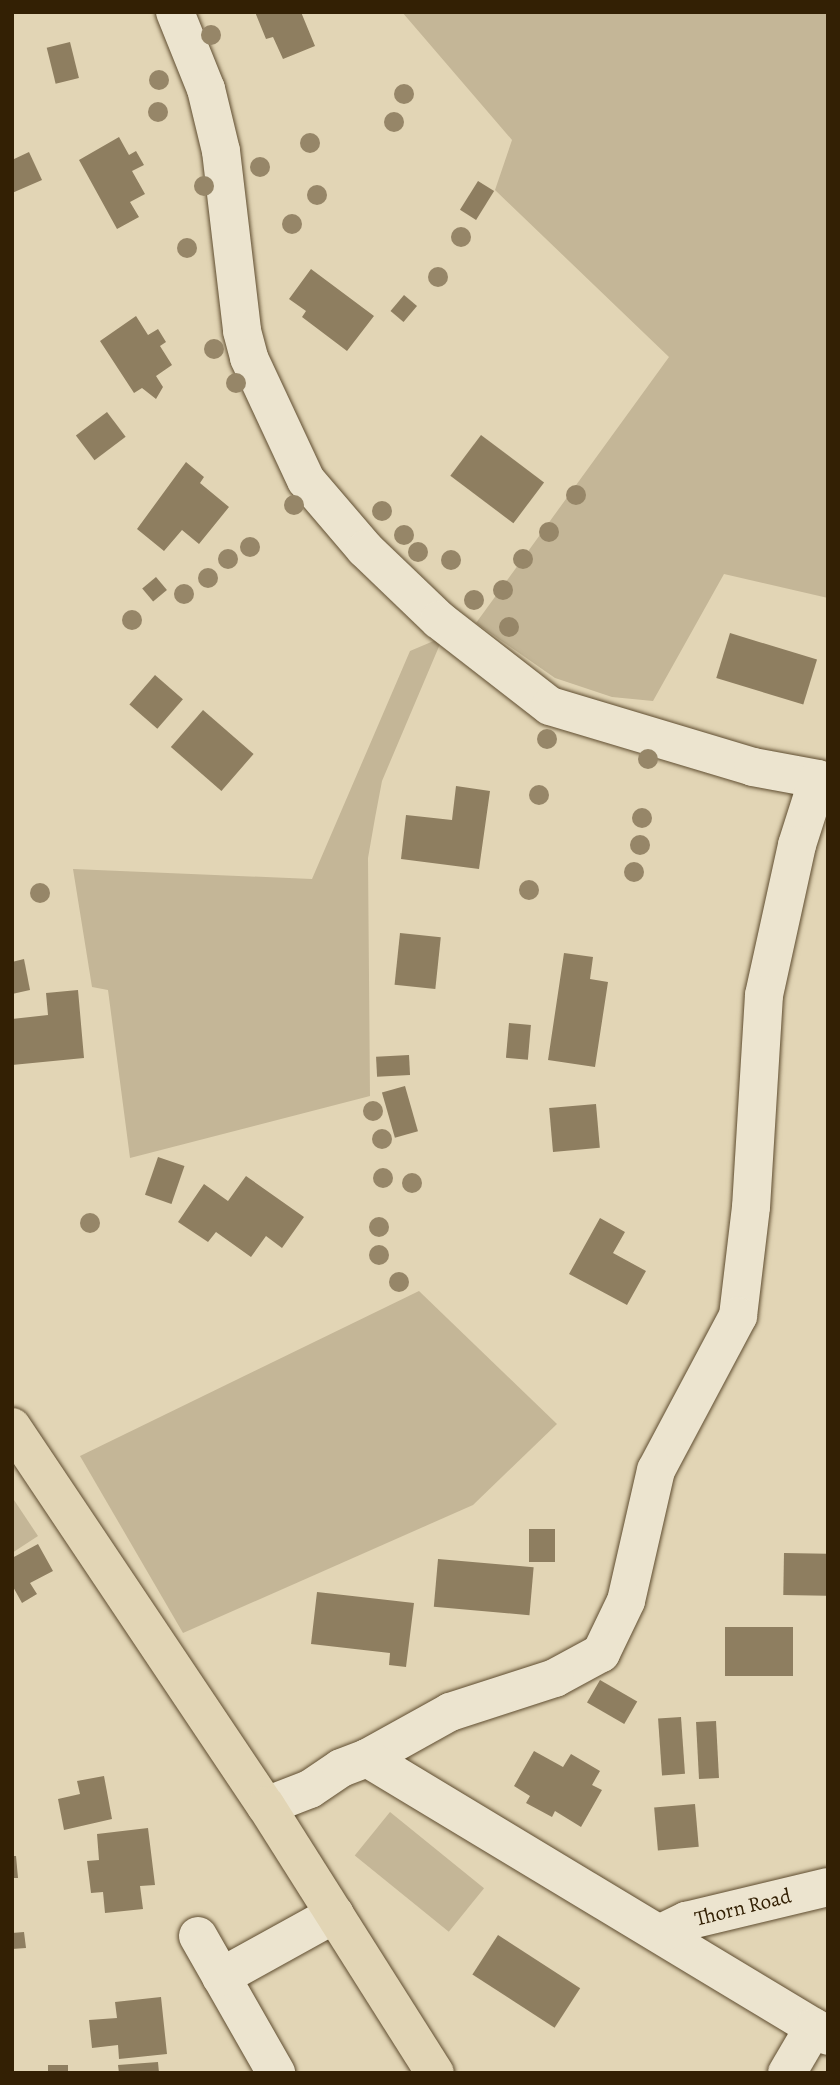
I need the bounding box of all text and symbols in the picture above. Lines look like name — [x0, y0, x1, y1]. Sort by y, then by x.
street label: Thorn Road — [692, 1883, 794, 1931]

